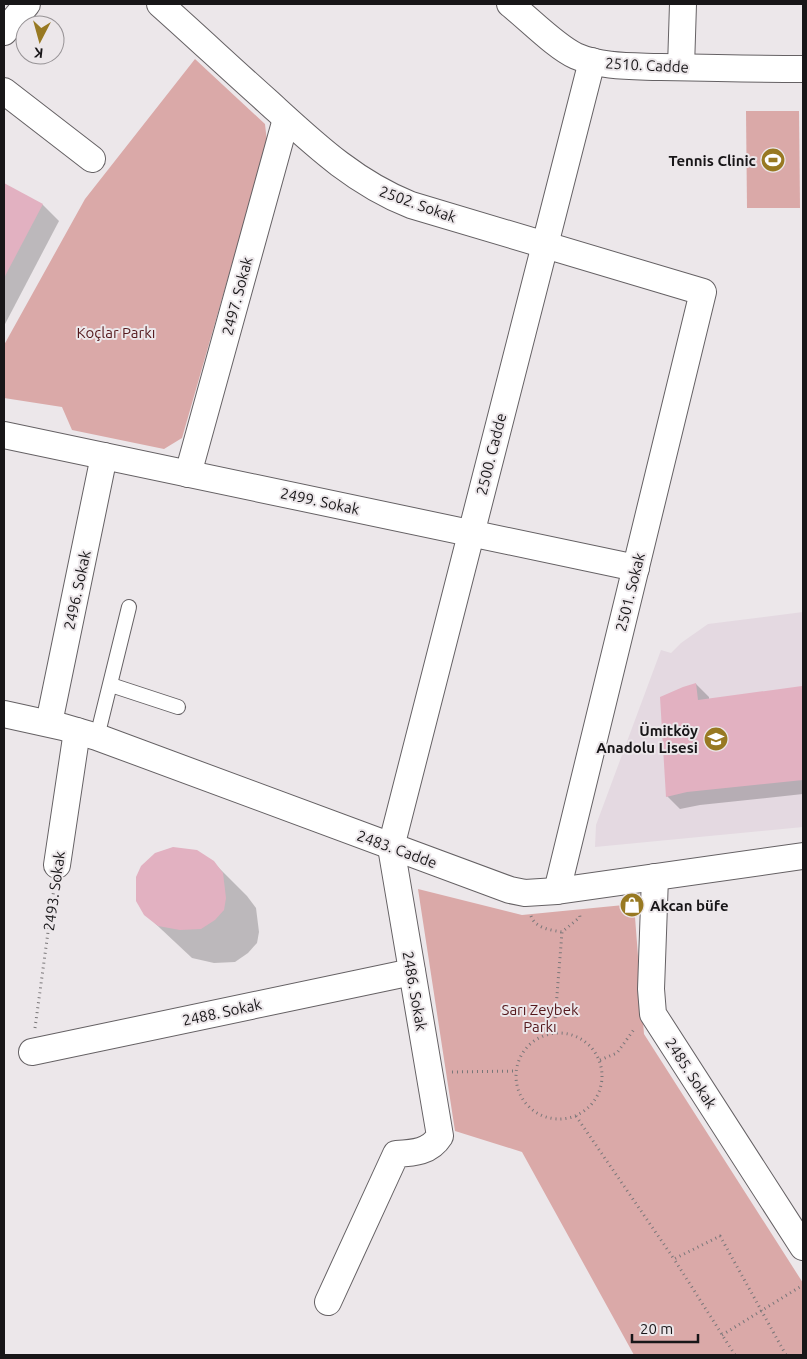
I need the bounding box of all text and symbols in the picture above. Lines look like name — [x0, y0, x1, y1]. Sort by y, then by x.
north arrow — [15, 15, 65, 65]
text: K — [32, 44, 44, 61]
street label: 2510. Cadde — [605, 54, 689, 76]
sports icon: Tennis Clinic — [760, 147, 786, 173]
place label: Tennis Clinic — [668, 152, 756, 169]
street label: 2502. Sokak — [377, 182, 459, 226]
street label: 2497. Sokak — [218, 255, 256, 337]
park label: Koçlar Parkı — [77, 324, 155, 341]
street label: 2500. Cadde — [473, 411, 509, 497]
street label: 2499. Sokak — [279, 484, 362, 518]
street label: 2496. Sokak — [60, 548, 94, 631]
street label: 2501. Sokak — [612, 551, 648, 633]
place label: Ümitköy Anadolu Lisesi — [596, 722, 698, 756]
school or university icon: Ümitköy Anadolu Lisesi — [703, 726, 729, 752]
street label: 2483. Cadde — [355, 827, 439, 871]
street label: 2493. Sokak — [40, 850, 68, 932]
shop icon: Akcan büfe — [619, 892, 645, 918]
place label: Akcan büfe — [650, 897, 729, 914]
street label: 2486. Sokak — [400, 950, 430, 1033]
street label: 2488. Sokak — [181, 995, 264, 1029]
park label: Sarı Zeybek Parkı — [502, 1001, 579, 1035]
street label: 2485. Sokak — [662, 1035, 720, 1112]
scale bar — [632, 1312, 698, 1344]
text: 20 m — [640, 1320, 673, 1337]

